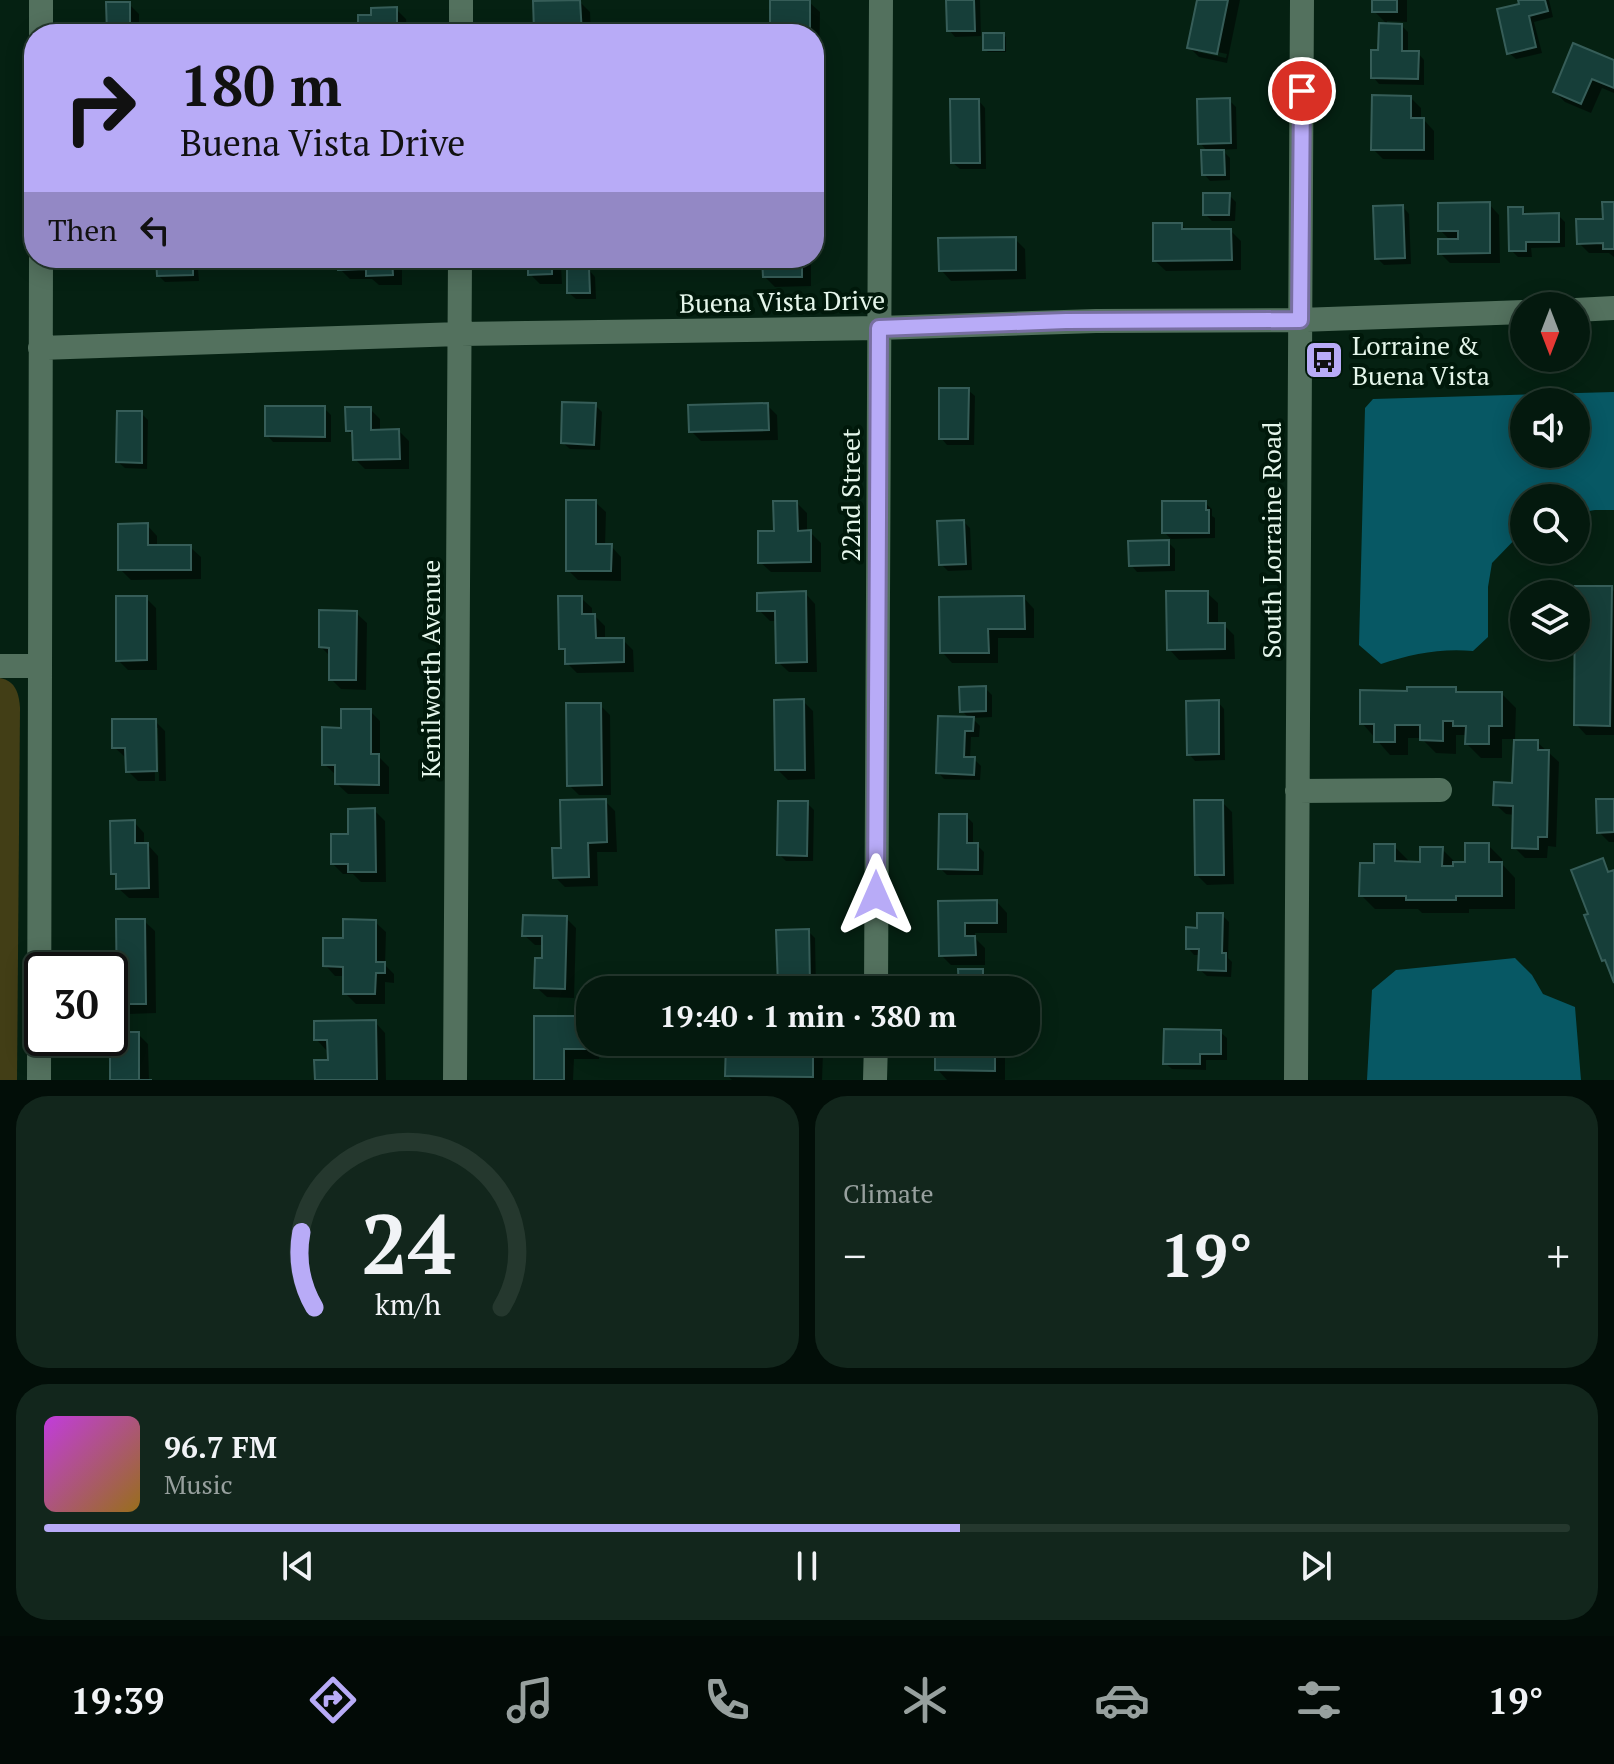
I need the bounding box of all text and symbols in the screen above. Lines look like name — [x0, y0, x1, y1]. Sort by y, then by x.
text: 180 m — [180, 48, 342, 122]
icon: right — [48, 56, 152, 160]
pin — [1268, 57, 1336, 125]
icon: arrive — [1280, 69, 1324, 113]
text: Buena Vista Drive — [180, 119, 465, 166]
icon: left — [133, 208, 177, 252]
text: Then — [48, 210, 117, 250]
street label: Buena Vista Drive — [679, 282, 885, 320]
north arrow — [1510, 292, 1590, 372]
map controls — [1510, 292, 1590, 660]
place label: Lorraine & Buena Vista — [1352, 328, 1490, 392]
bus stop icon: Lorraine & Buena Vista — [1303, 339, 1345, 381]
button: sound — [1510, 388, 1590, 468]
street label: South Lorraine Road — [1254, 422, 1288, 658]
street label: 22nd Street — [833, 428, 867, 562]
button: search — [1510, 484, 1590, 564]
street label: Kenilworth Avenue — [413, 560, 447, 778]
button: layers — [1510, 580, 1590, 660]
position arrow — [834, 853, 918, 937]
speed limit sign: 30 — [24, 952, 128, 1056]
text: 19:40 · 1 min · 380 m — [660, 996, 956, 1036]
text: Climate — [843, 1176, 934, 1210]
text: 24 — [360, 1188, 455, 1298]
text: 19° — [1160, 1215, 1253, 1294]
text: − — [843, 1226, 866, 1285]
text: + — [1547, 1226, 1570, 1285]
text: km/h — [374, 1285, 441, 1323]
text: 96.7 FM — [164, 1427, 277, 1467]
text: Music — [164, 1467, 233, 1501]
icon: previous — [276, 1544, 320, 1588]
icon: pause — [785, 1544, 829, 1588]
icon: next — [1294, 1544, 1338, 1588]
icon: directions — [305, 1672, 361, 1728]
icon: music — [502, 1672, 558, 1728]
icon: phone — [699, 1672, 755, 1728]
icon: climate — [897, 1672, 953, 1728]
icon: car — [1094, 1672, 1150, 1728]
icon: filters — [1291, 1672, 1347, 1728]
text: 19:39 — [71, 1677, 164, 1724]
text: 19° — [1488, 1677, 1543, 1724]

